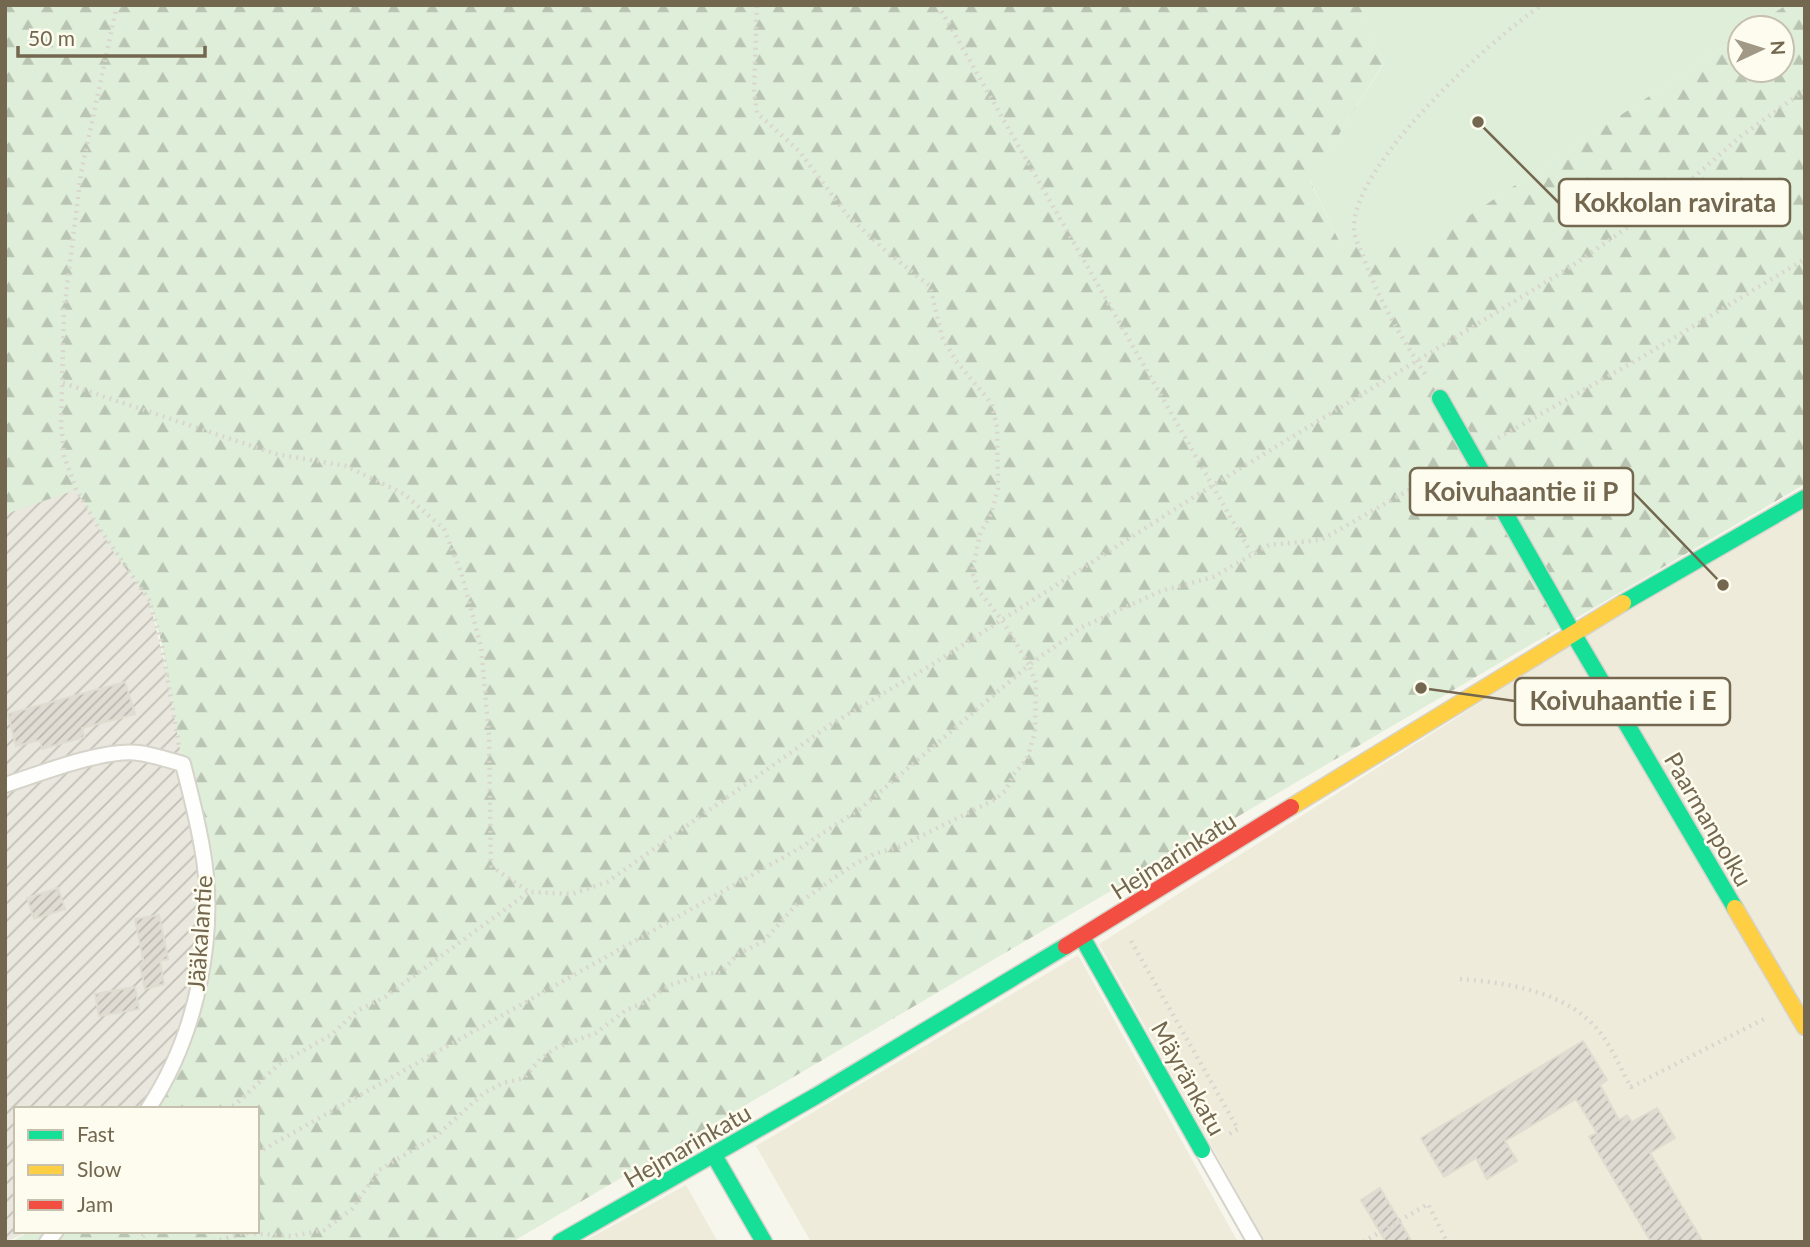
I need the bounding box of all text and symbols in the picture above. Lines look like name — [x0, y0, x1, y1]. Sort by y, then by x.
scale bar — [18, 14, 205, 58]
north arrow — [1726, 14, 1796, 84]
text: 50 m — [28, 25, 75, 50]
text: N — [1766, 40, 1790, 56]
callout: Kokkolan ravirata — [1559, 179, 1790, 226]
text: Kokkolan ravirata — [1574, 186, 1776, 218]
callout: Koivuhaantie ii P — [1410, 468, 1633, 515]
text: Koivuhaantie ii P — [1424, 475, 1618, 507]
callout: Koivuhaantie i E — [1515, 678, 1730, 725]
text: Koivuhaantie i E — [1529, 684, 1717, 716]
street label: Paarmanpolku — [1659, 747, 1759, 891]
street label: Hejmarinkatu — [1105, 805, 1241, 905]
street label: Jääkalantie — [180, 874, 218, 992]
street label: Mäyränkatu — [1146, 1016, 1232, 1140]
street label: Hejmarinkatu — [618, 1097, 756, 1193]
legend — [14, 1107, 259, 1233]
text: Fast — [77, 1121, 115, 1146]
text: Slow — [77, 1156, 122, 1181]
text: Jam — [77, 1191, 113, 1216]

